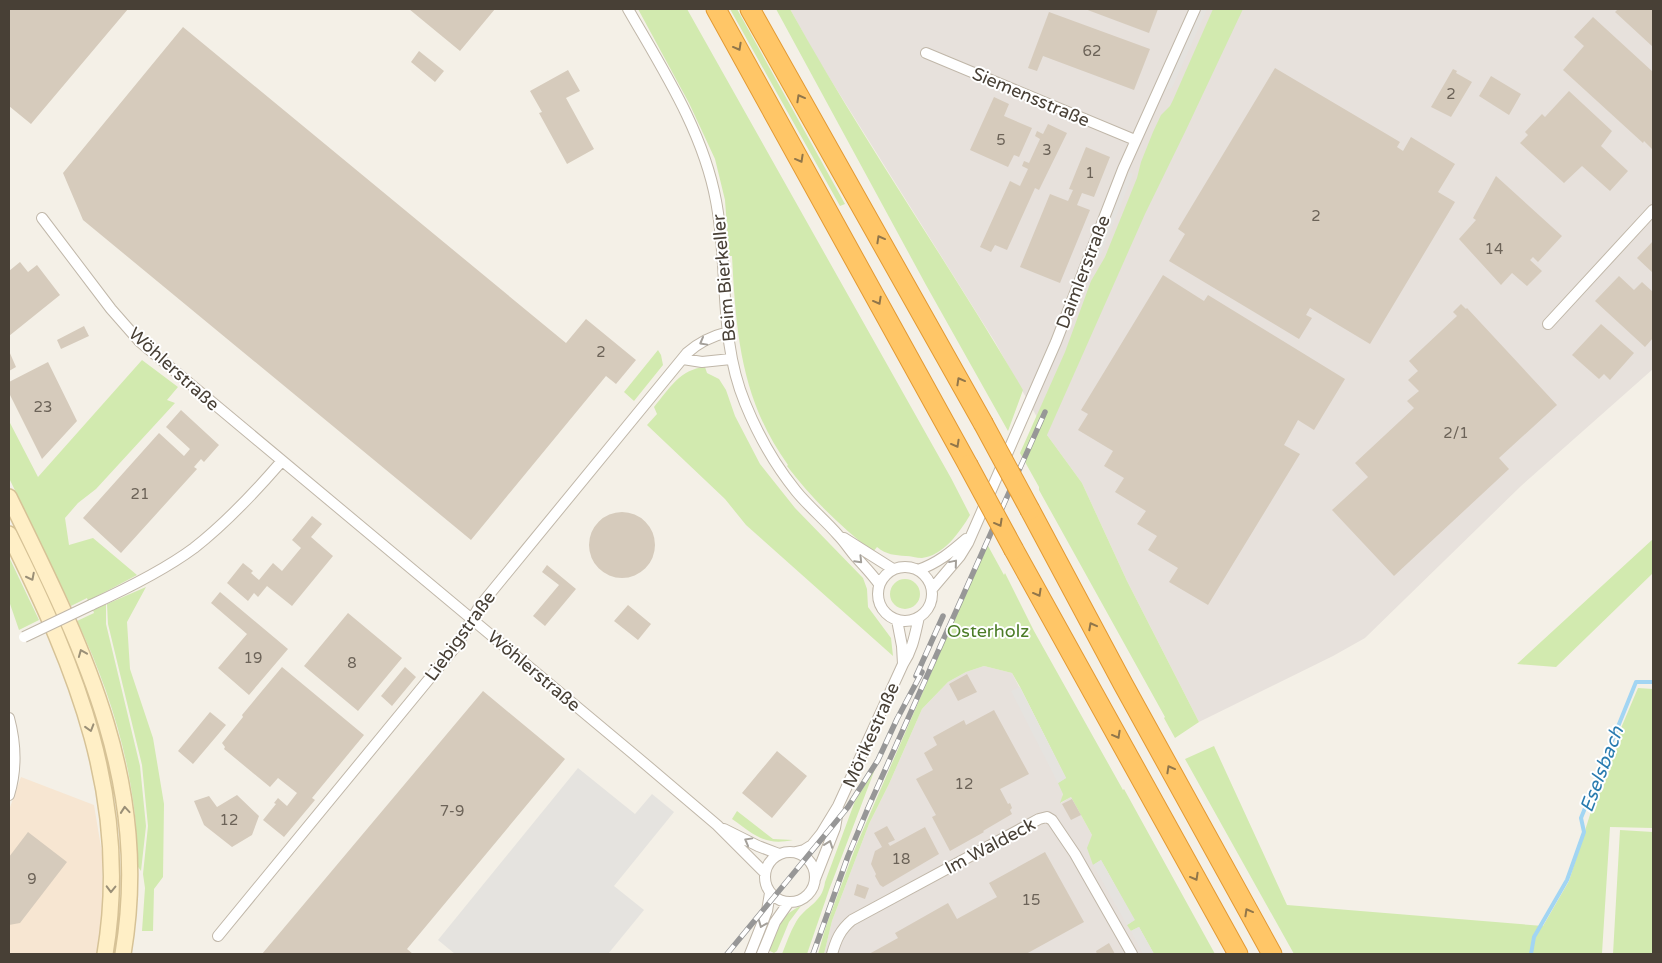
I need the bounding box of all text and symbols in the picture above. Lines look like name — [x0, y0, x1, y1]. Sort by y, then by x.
one-way arrow — [731, 42, 741, 51]
house number: 62 — [1083, 42, 1101, 60]
street label: Siemensstraße — [969, 62, 1093, 132]
house number: 2 — [1446, 85, 1456, 103]
one-way arrow — [796, 94, 806, 103]
house number: 5 — [996, 131, 1006, 149]
house number: 3 — [1042, 141, 1052, 159]
one-way arrow — [794, 154, 804, 163]
house number: 1 — [1085, 164, 1095, 182]
house number: 2 — [1311, 207, 1321, 225]
street label: Daimlerstraße — [1051, 212, 1115, 332]
street label: Beim Bierkeller — [707, 213, 741, 343]
one-way arrow — [876, 236, 886, 245]
house number: 14 — [1485, 240, 1503, 258]
one-way arrow — [872, 296, 882, 305]
street label: Wöhlerstraße — [124, 323, 224, 415]
one-way arrow — [699, 335, 708, 345]
house number: 2 — [596, 343, 606, 361]
one-way arrow — [956, 377, 966, 386]
house number: 23 — [34, 398, 52, 416]
house number: 2/1 — [1443, 424, 1469, 442]
one-way arrow — [950, 438, 960, 447]
house number: 21 — [131, 485, 149, 503]
one-way arrow — [993, 518, 1003, 527]
one-way arrow — [853, 554, 862, 563]
one-way arrow — [948, 560, 956, 569]
one-way arrow — [24, 572, 35, 581]
street label: Liebigstraße — [420, 587, 500, 685]
one-way arrow — [1032, 587, 1042, 596]
park label: Osterholz — [947, 620, 1029, 642]
one-way arrow — [1089, 623, 1099, 632]
street label: Wöhlerstraße — [483, 626, 585, 716]
one-way arrow — [78, 649, 89, 658]
house number: 19 — [244, 649, 262, 667]
house number: 8 — [347, 654, 357, 672]
street label: Mörikestraße — [838, 679, 904, 791]
water label: Eselsbach — [1576, 723, 1628, 815]
one-way arrow — [85, 724, 95, 732]
one-way arrow — [1111, 730, 1121, 739]
one-way arrow — [1166, 766, 1176, 775]
house number: 12 — [955, 775, 973, 793]
house number: 7-9 — [440, 802, 464, 820]
one-way arrow — [120, 805, 131, 813]
house number: 12 — [220, 811, 238, 829]
street label: Im Waldeck — [941, 813, 1039, 879]
one-way arrow — [744, 837, 753, 847]
one-way arrow — [823, 840, 833, 849]
house number: 18 — [892, 850, 910, 868]
house number: 9 — [27, 870, 37, 888]
one-way arrow — [1189, 872, 1199, 881]
one-way arrow — [106, 885, 117, 893]
house number: 15 — [1022, 891, 1040, 909]
one-way arrow — [1245, 908, 1255, 917]
one-way arrow — [758, 919, 769, 928]

